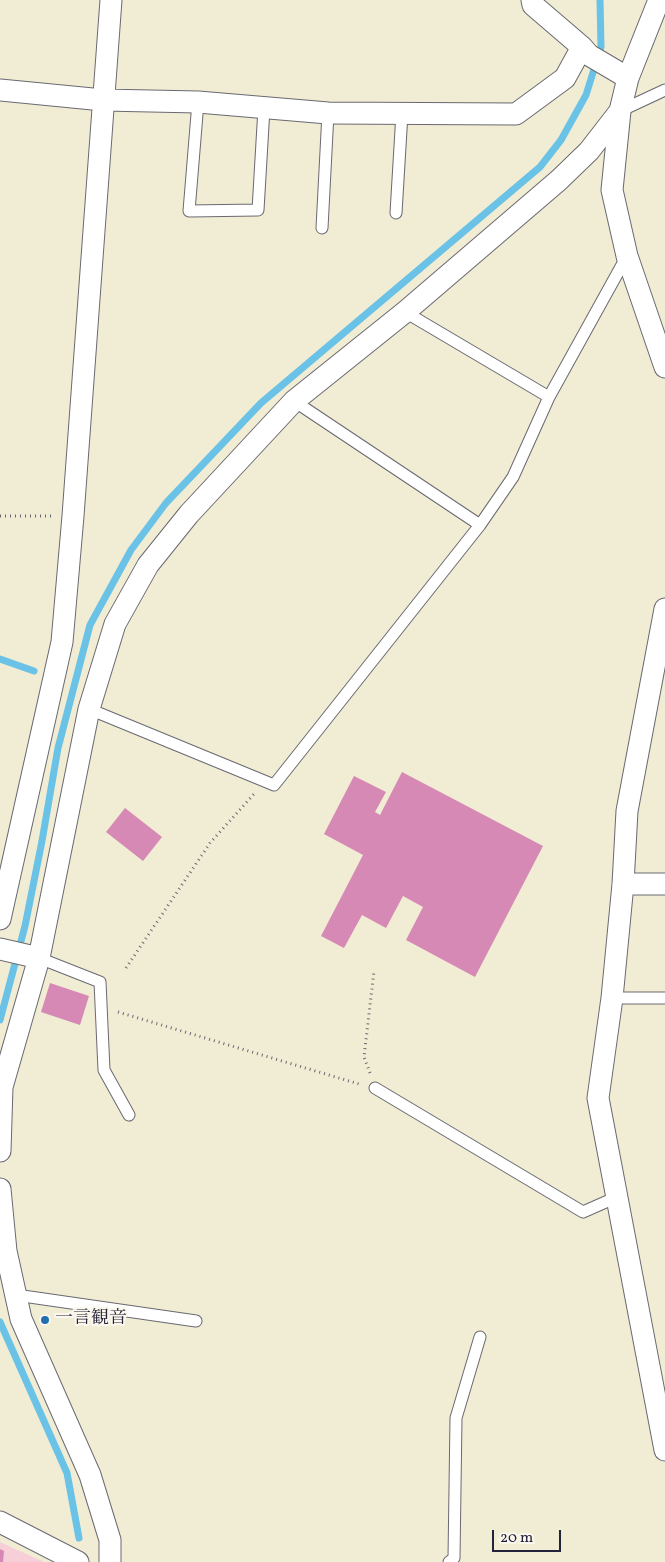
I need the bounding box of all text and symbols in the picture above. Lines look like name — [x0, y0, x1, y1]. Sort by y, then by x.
place label: 一言観音 — [55, 1309, 127, 1331]
marker: 一言観音 — [39, 1314, 51, 1326]
scale bar — [495, 1520, 564, 1552]
text: 20 m — [500, 1528, 533, 1549]

